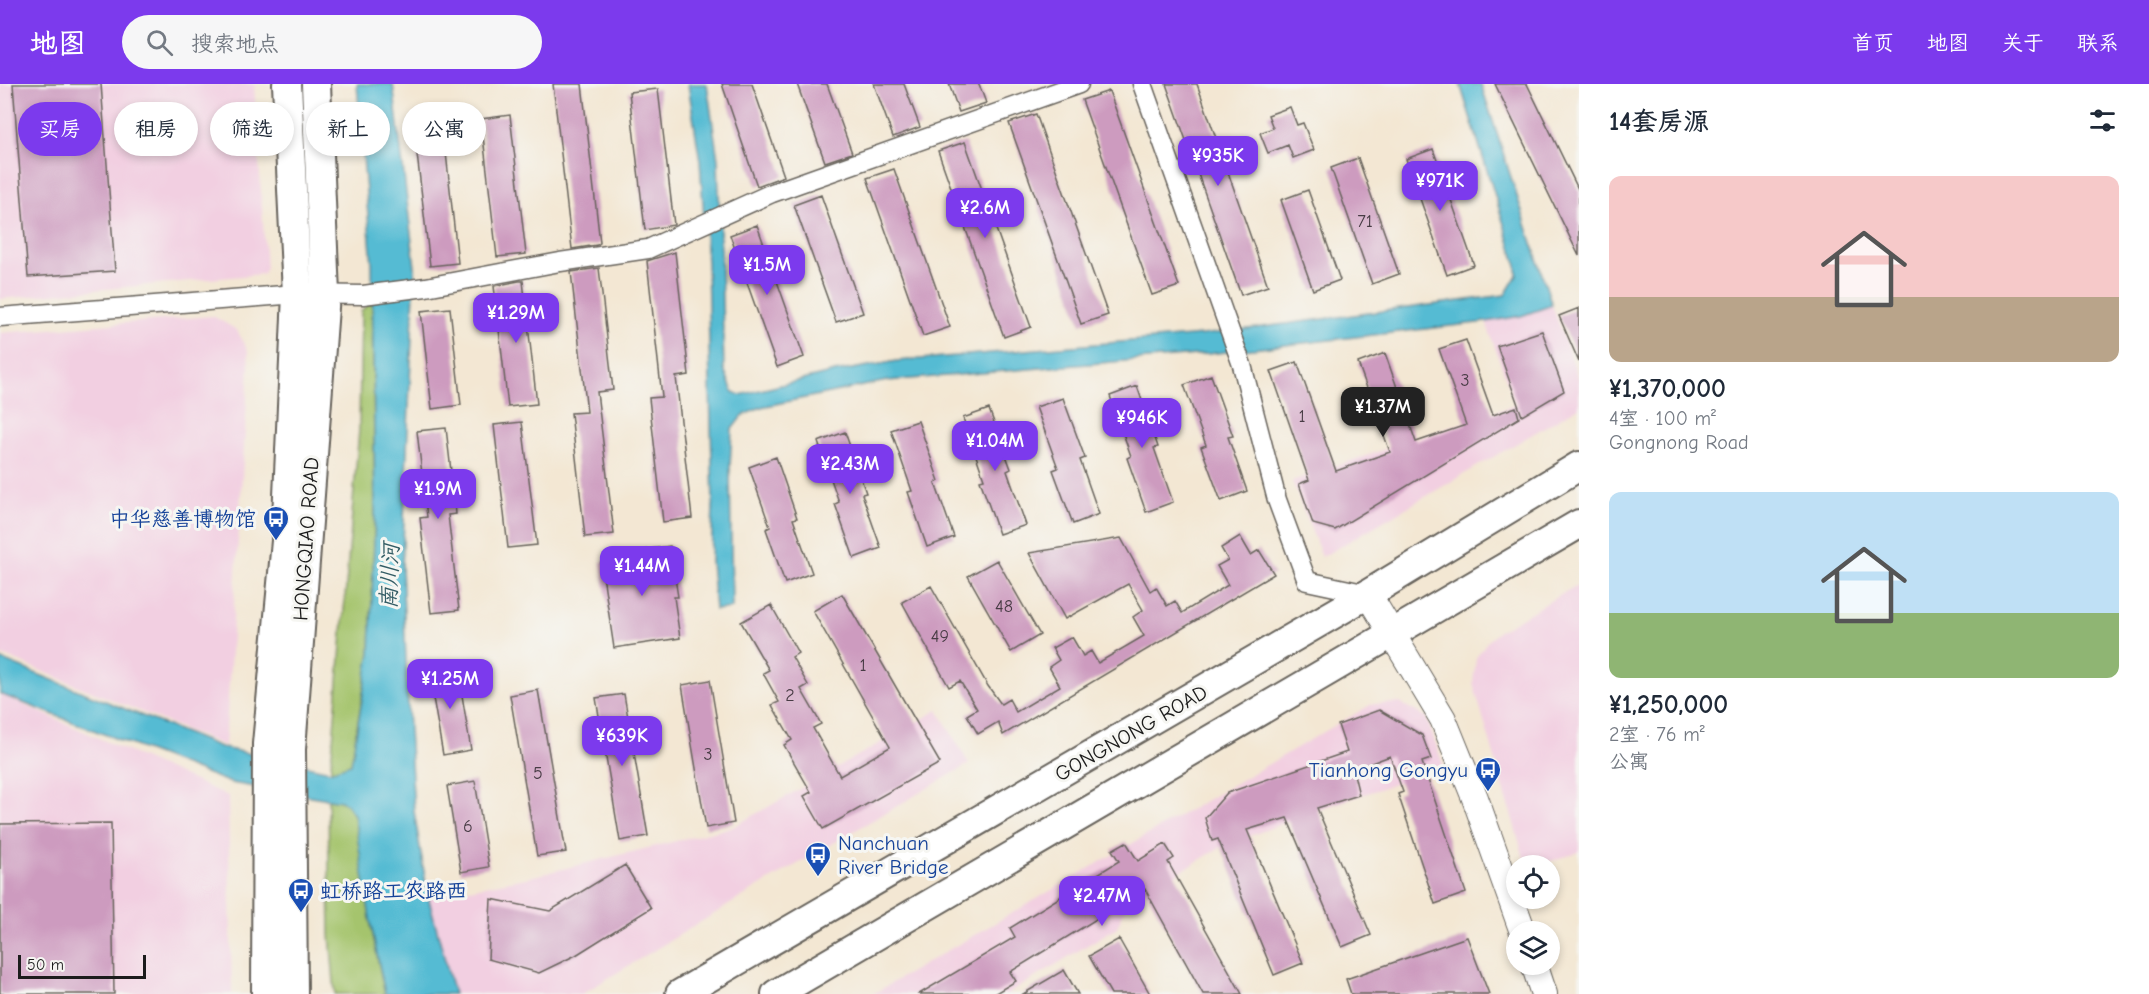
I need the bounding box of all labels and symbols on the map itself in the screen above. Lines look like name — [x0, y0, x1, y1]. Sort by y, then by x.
pin: ¥935K — [1176, 136, 1260, 187]
pin: ¥971K — [1398, 161, 1482, 212]
pin: ¥2.6M — [943, 188, 1027, 239]
house number: 71 — [1357, 211, 1373, 232]
pin: ¥1.5M — [725, 245, 809, 296]
pin: ¥1.29M — [467, 293, 565, 344]
house number: 3 — [1460, 370, 1470, 391]
pin: ¥1.37M — [1334, 387, 1432, 438]
pin: ¥946K — [1100, 398, 1184, 449]
house number: 1 — [1298, 406, 1306, 427]
pin: ¥1.04M — [946, 421, 1044, 472]
pin: ¥2.43M — [801, 444, 899, 495]
street label: HONGQIAO ROAD — [288, 456, 324, 622]
pin: ¥1.9M — [396, 469, 480, 520]
bus stop icon: 中华慈善博物馆 — [261, 504, 291, 542]
place label: 中华慈善博物馆 — [109, 507, 256, 531]
water label: 南川河 — [376, 540, 404, 609]
pin: ¥1.44M — [593, 546, 691, 597]
house number: 48 — [995, 596, 1013, 617]
house number: 49 — [931, 626, 949, 647]
house number: 1 — [859, 655, 867, 676]
pin: ¥1.25M — [401, 659, 499, 710]
street label: GONGNONG ROAD — [1051, 680, 1211, 786]
house number: 2 — [785, 685, 795, 706]
pin: ¥639K — [580, 716, 664, 767]
house number: 3 — [703, 744, 713, 765]
bus stop icon: Tianhong Gongyu — [1473, 755, 1503, 793]
place label: Tianhong Gongyu — [1309, 758, 1468, 782]
house number: 5 — [533, 763, 543, 784]
house number: 6 — [463, 816, 473, 837]
place label: Nanchuan River Bridge — [838, 831, 948, 879]
bus stop icon: Nanchuan River Bridge — [803, 840, 833, 878]
bus stop icon: 虹桥路工农路西 — [286, 876, 316, 914]
pin: ¥2.47M — [1053, 876, 1151, 927]
place label: 虹桥路工农路西 — [320, 879, 467, 903]
scale bar — [18, 952, 146, 980]

